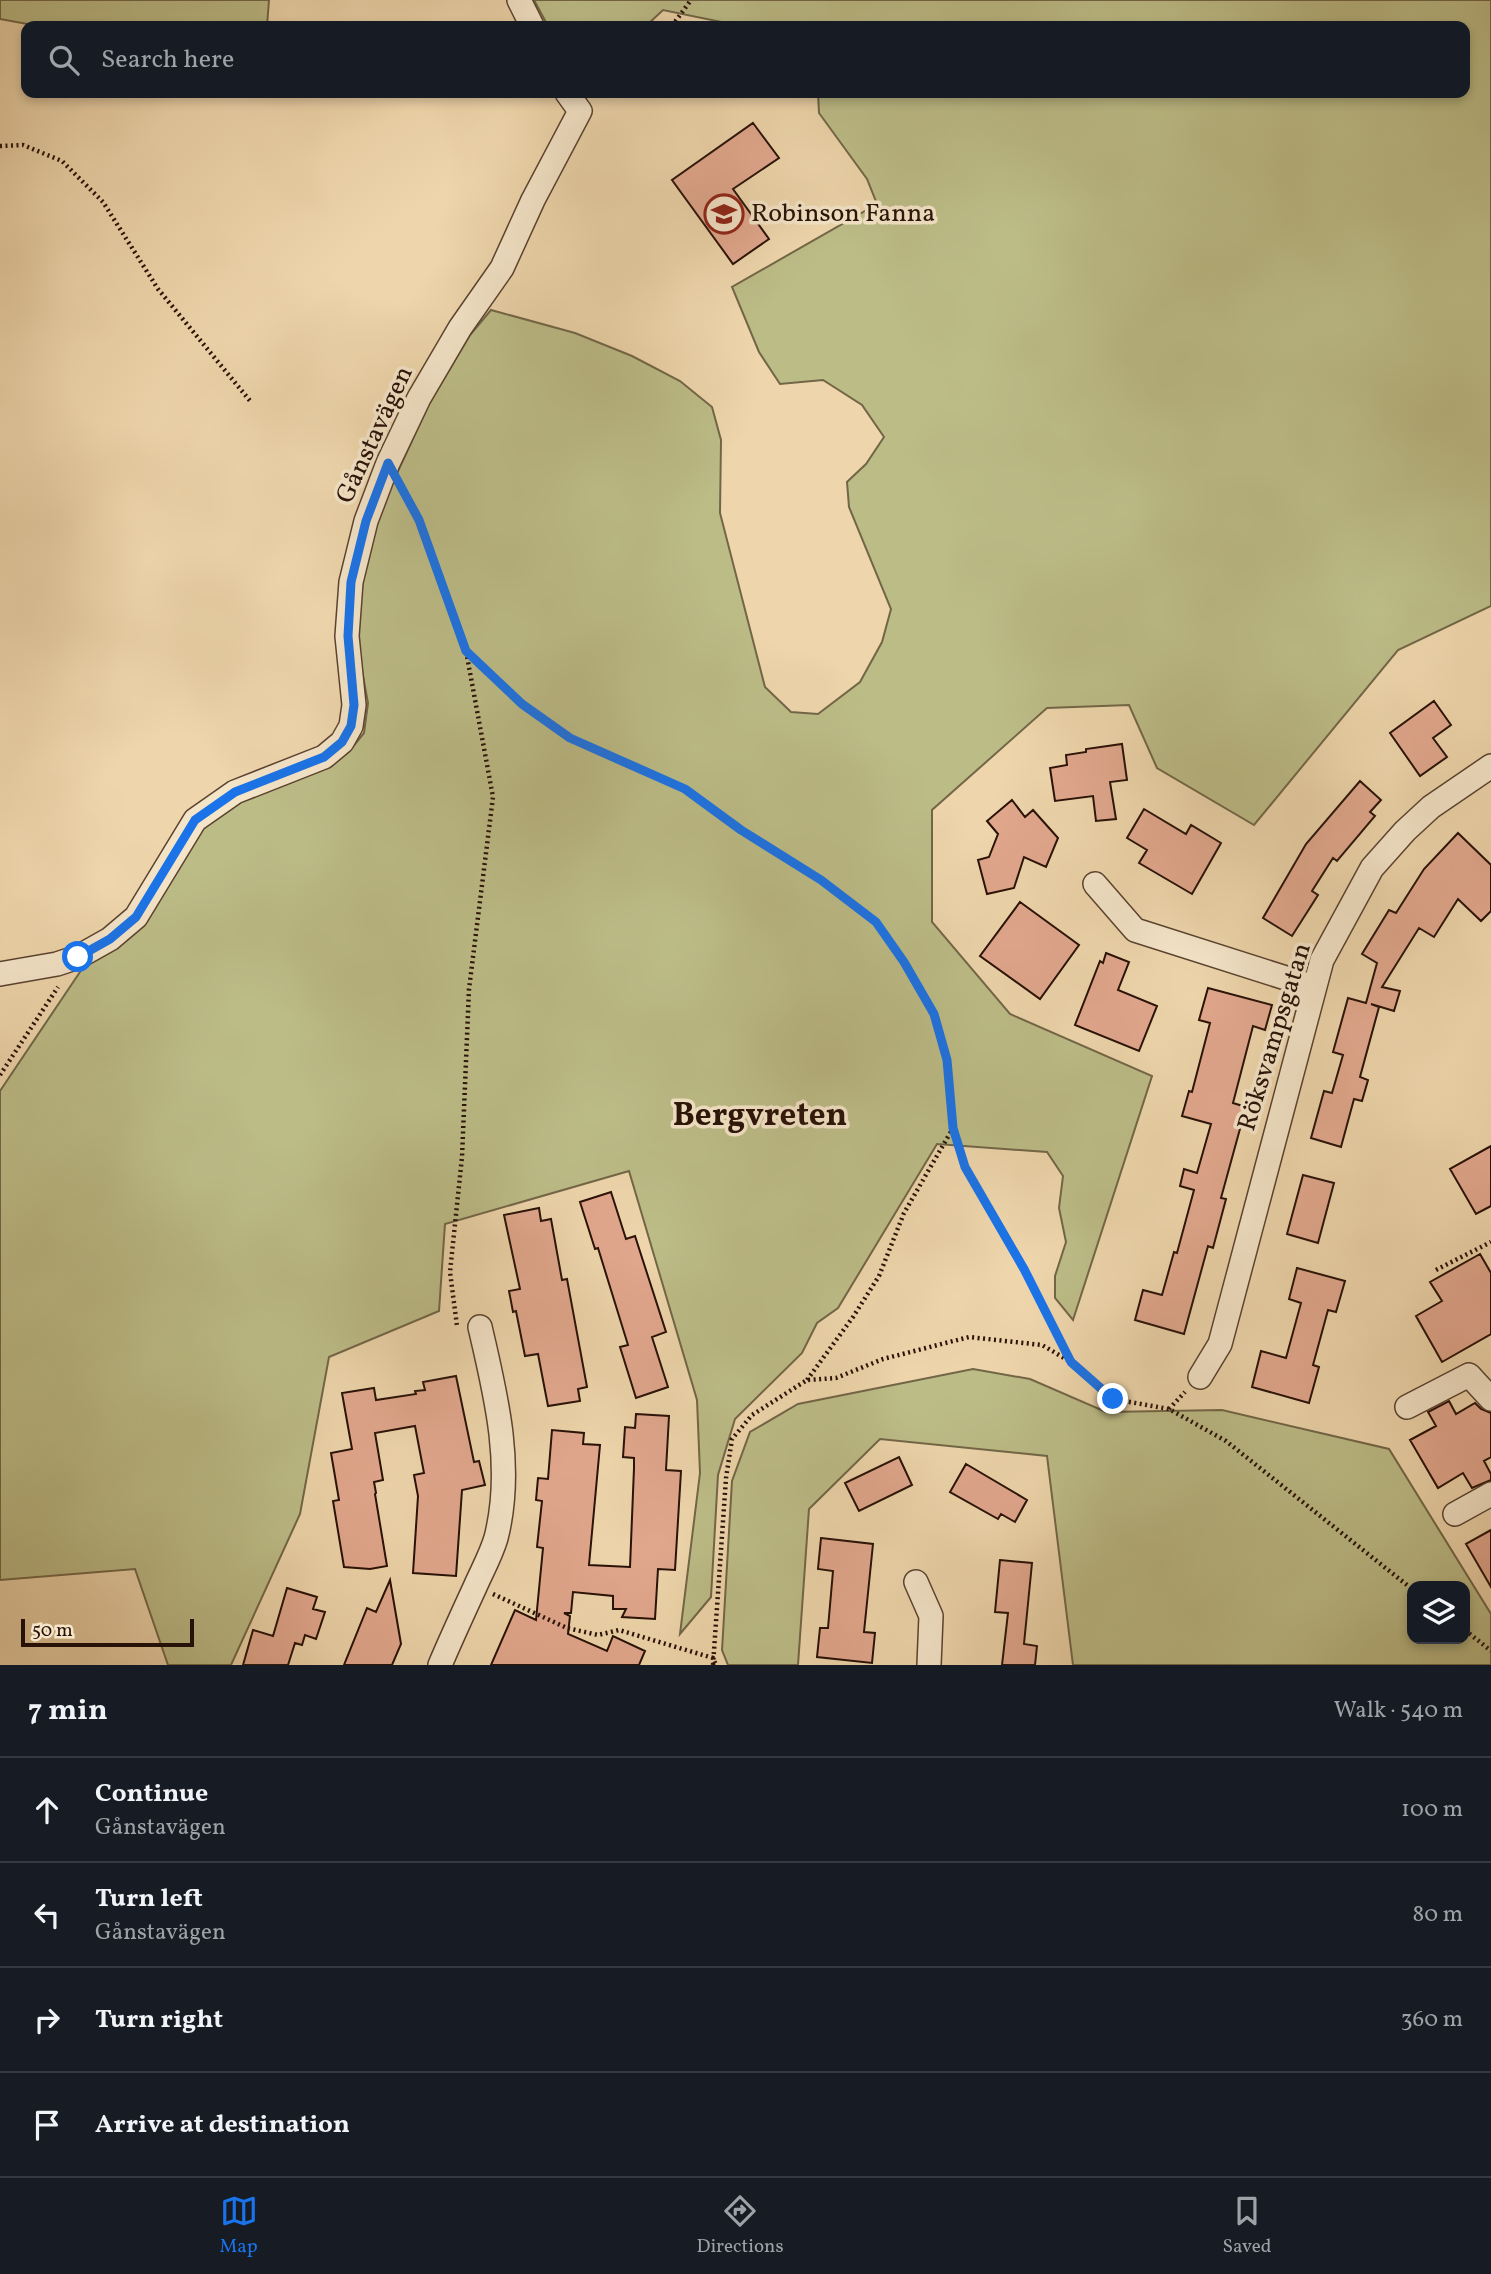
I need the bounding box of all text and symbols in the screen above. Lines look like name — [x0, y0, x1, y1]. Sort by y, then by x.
search box — [21, 21, 1470, 98]
icon: search — [45, 41, 83, 79]
text: Search here — [101, 42, 234, 78]
school or university icon: Robinson Fanna — [703, 193, 745, 235]
place label: Robinson Fanna — [751, 196, 935, 232]
street label: Gånstavägen — [327, 360, 423, 510]
street label: Röksvampsgatan — [1229, 939, 1321, 1135]
route start — [62, 941, 93, 972]
district label: Bergvreten — [673, 1094, 847, 1140]
route end — [1097, 1383, 1128, 1414]
map controls — [1407, 1581, 1470, 1644]
button: layers — [1407, 1581, 1470, 1644]
scale bar — [21, 1616, 194, 1648]
text: 50 m — [32, 1618, 73, 1644]
text: 7 min — [28, 1690, 108, 1732]
text: Walk · 540 m — [1334, 1695, 1463, 1727]
text: Continue — [95, 1776, 208, 1812]
icon: ahead — [28, 1791, 66, 1829]
text: 100 m — [1401, 1794, 1463, 1826]
text: Gånstavägen — [95, 1812, 226, 1844]
text: Turn left — [95, 1881, 203, 1917]
icon: left — [28, 1896, 66, 1934]
text: 80 m — [1413, 1899, 1463, 1931]
text: Gånstavägen — [95, 1917, 226, 1949]
icon: right — [28, 2001, 66, 2039]
text: Turn right — [95, 2002, 223, 2038]
text: 360 m — [1401, 2004, 1463, 2036]
icon: arrive — [28, 2106, 66, 2144]
text: Arrive at destination — [95, 2107, 350, 2143]
tab: Map — [219, 2192, 258, 2260]
tab: Directions — [697, 2192, 784, 2260]
tab: Saved — [1223, 2192, 1271, 2260]

